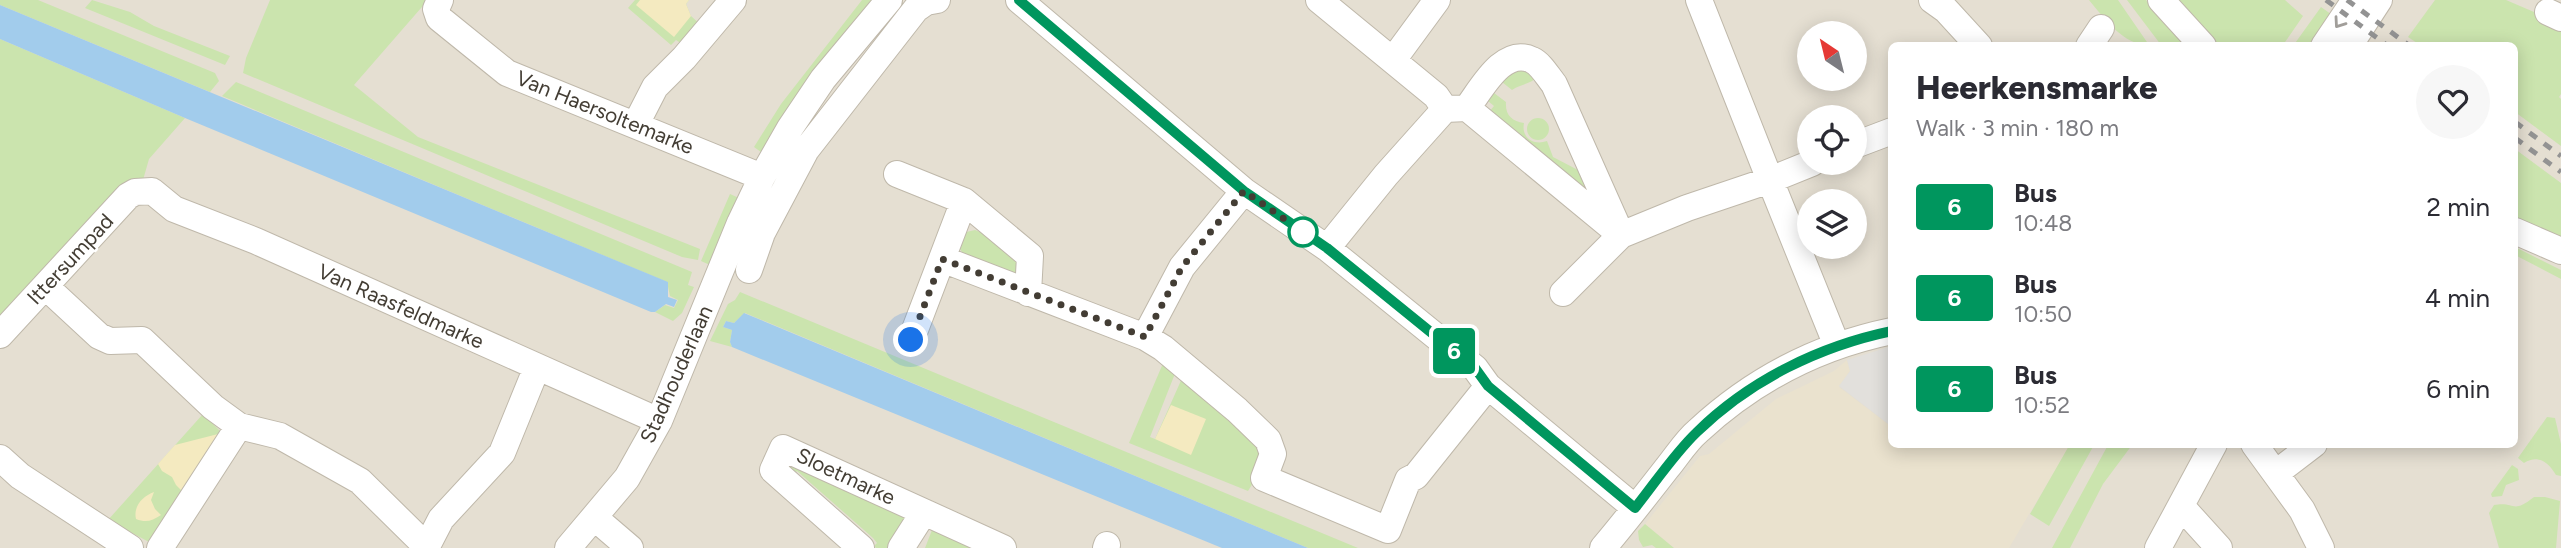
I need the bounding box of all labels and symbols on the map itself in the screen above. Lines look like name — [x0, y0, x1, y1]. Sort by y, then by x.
one-way arrow — [2335, 15, 2347, 28]
north arrow — [1797, 21, 1867, 91]
street label: Van Haersoltemarke — [513, 65, 697, 159]
street label: Ittersumpad — [22, 208, 118, 310]
unlabelled marker — [1288, 217, 1318, 247]
street label: Van Raasfeldmarke — [314, 258, 488, 354]
street label: Stadhouderlaan — [634, 301, 718, 447]
your location — [893, 322, 928, 357]
line badge: 6 — [1431, 328, 1477, 374]
street label: Sloetmarke — [793, 442, 899, 510]

